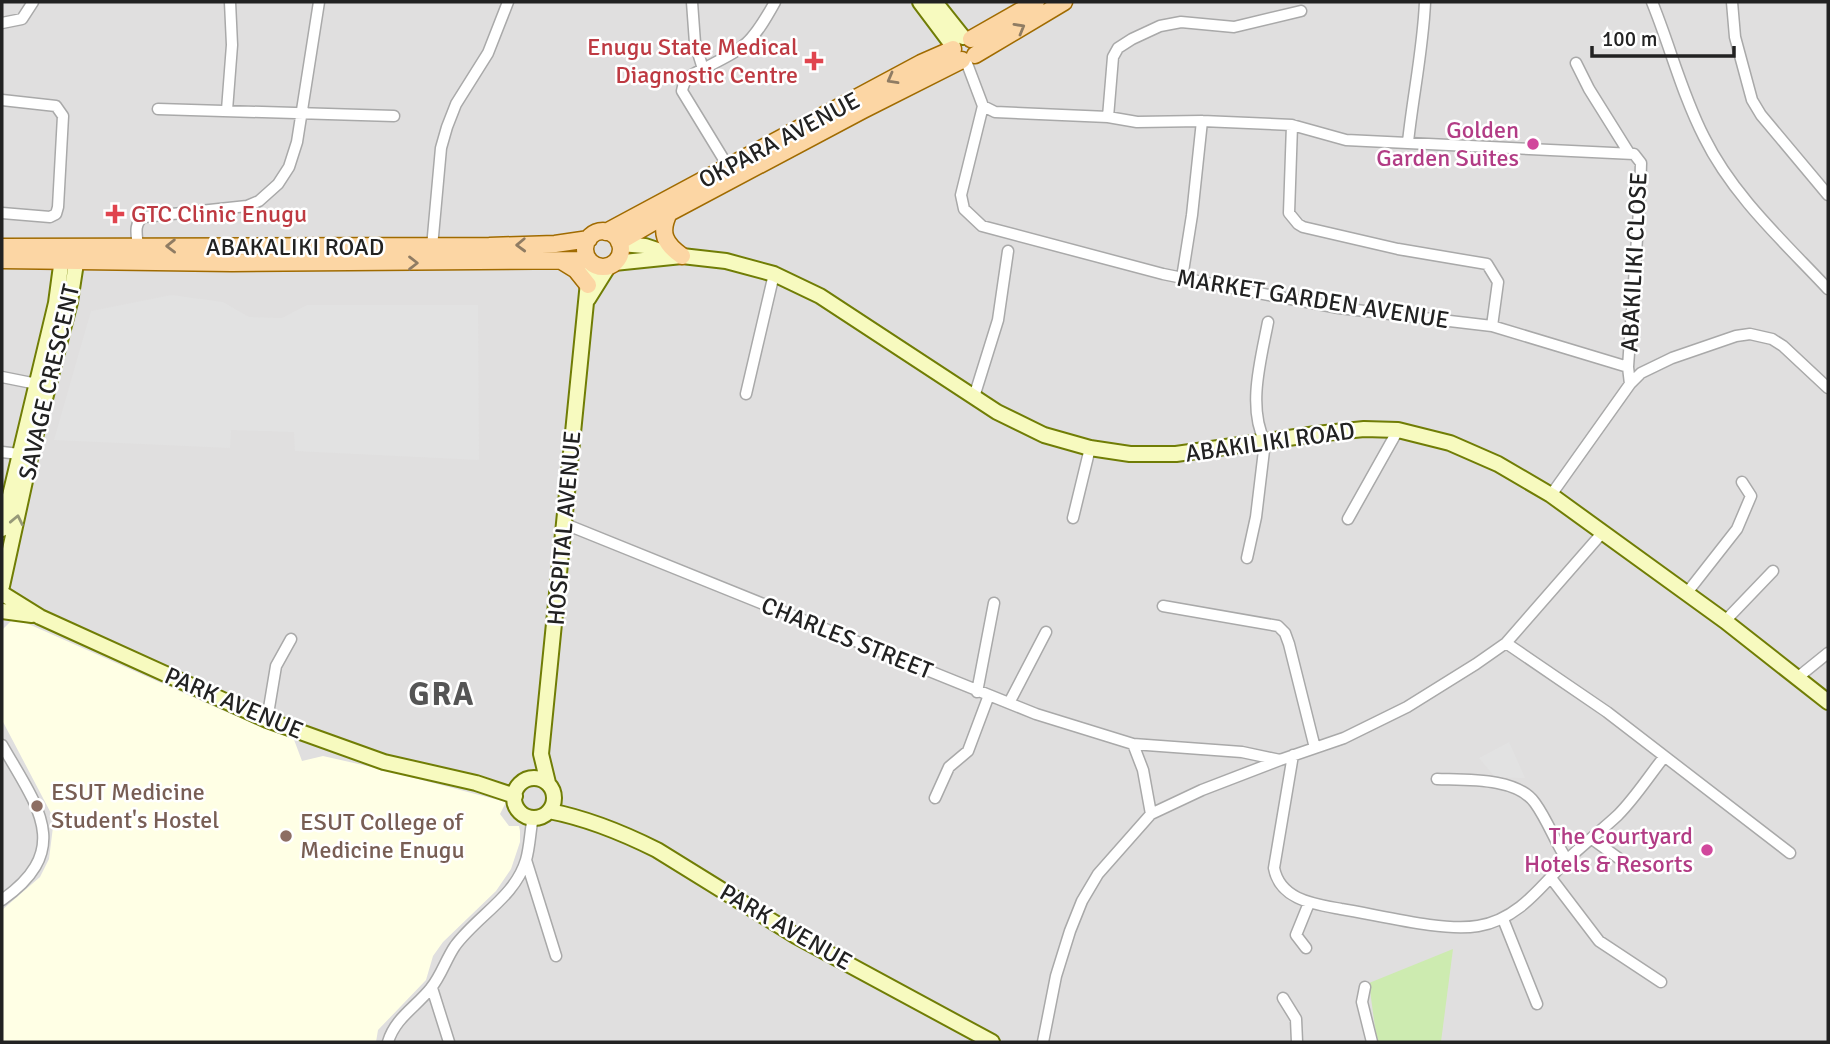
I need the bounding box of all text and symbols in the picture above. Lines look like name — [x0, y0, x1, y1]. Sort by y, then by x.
scale bar — [1592, 14, 1734, 58]
one-way arrow — [1012, 24, 1025, 37]
text: 100 m — [1602, 26, 1657, 52]
place label: Enugu State Medical Diagnostic Centre — [587, 32, 798, 90]
marker: Enugu State Medical Diagnostic Centre — [804, 51, 824, 71]
one-way arrow — [887, 71, 899, 84]
street label: OKPARA AVENUE — [693, 85, 865, 195]
place label: Golden Garden Suites — [1376, 115, 1519, 173]
marker: Golden Garden Suites — [1525, 136, 1541, 152]
street label: ABAKILIKI CLOSE — [1614, 171, 1654, 353]
place label: GTC Clinic Enugu — [131, 199, 307, 229]
marker: GTC Clinic Enugu — [105, 204, 125, 224]
street label: ABAKALIKI ROAD — [206, 232, 384, 262]
one-way arrow — [515, 237, 526, 252]
one-way arrow — [165, 239, 176, 254]
one-way arrow — [408, 255, 419, 271]
street label: MARKET GARDEN AVENUE — [1175, 263, 1451, 335]
street label: SAVAGE CRESCENT — [12, 281, 86, 483]
street label: ABAKILIKI ROAD — [1183, 415, 1357, 469]
street label: HOSPITAL AVENUE — [541, 429, 587, 627]
one-way arrow — [9, 514, 23, 526]
street label: CHARLES STREET — [757, 590, 937, 686]
street label: PARK AVENUE — [160, 660, 308, 746]
district label: GRA — [408, 675, 476, 714]
place label: ESUT Medicine Student's Hostel — [51, 777, 219, 835]
marker: ESUT Medicine Student's Hostel — [29, 798, 45, 814]
place label: ESUT College of Medicine Enugu — [300, 807, 465, 865]
place label: The Courtyard Hotels & Resorts — [1524, 821, 1693, 879]
marker: ESUT College of Medicine Enugu — [278, 828, 294, 844]
marker: The Courtyard Hotels & Resorts — [1699, 842, 1715, 858]
street label: PARK AVENUE — [715, 877, 857, 977]

